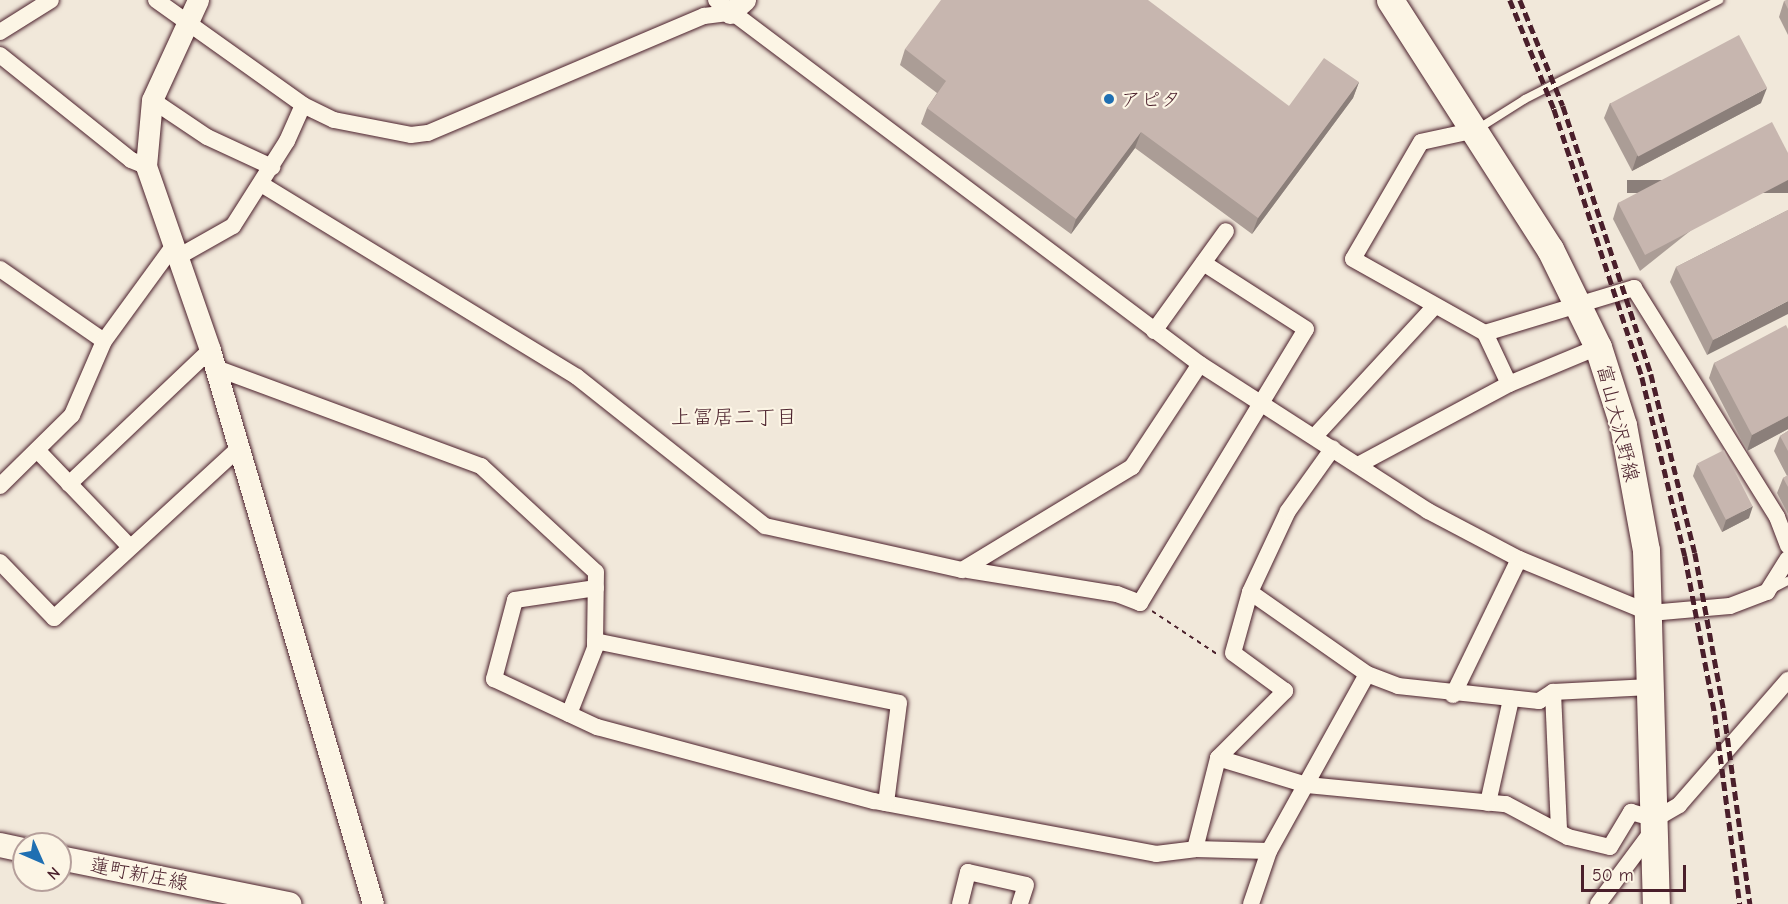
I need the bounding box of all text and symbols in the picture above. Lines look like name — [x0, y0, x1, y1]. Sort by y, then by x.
place label: アピタ — [1121, 87, 1181, 111]
marker: アピタ — [1102, 92, 1116, 106]
street label: 富山大沢野線 — [1592, 362, 1644, 484]
district label: 上冨居二丁目 — [671, 404, 797, 430]
north arrow — [12, 832, 72, 892]
street label: 蓮町新庄線 — [88, 853, 190, 895]
scale bar — [1584, 853, 1689, 891]
text: N — [43, 863, 63, 883]
text: 50 m — [1592, 865, 1634, 886]

